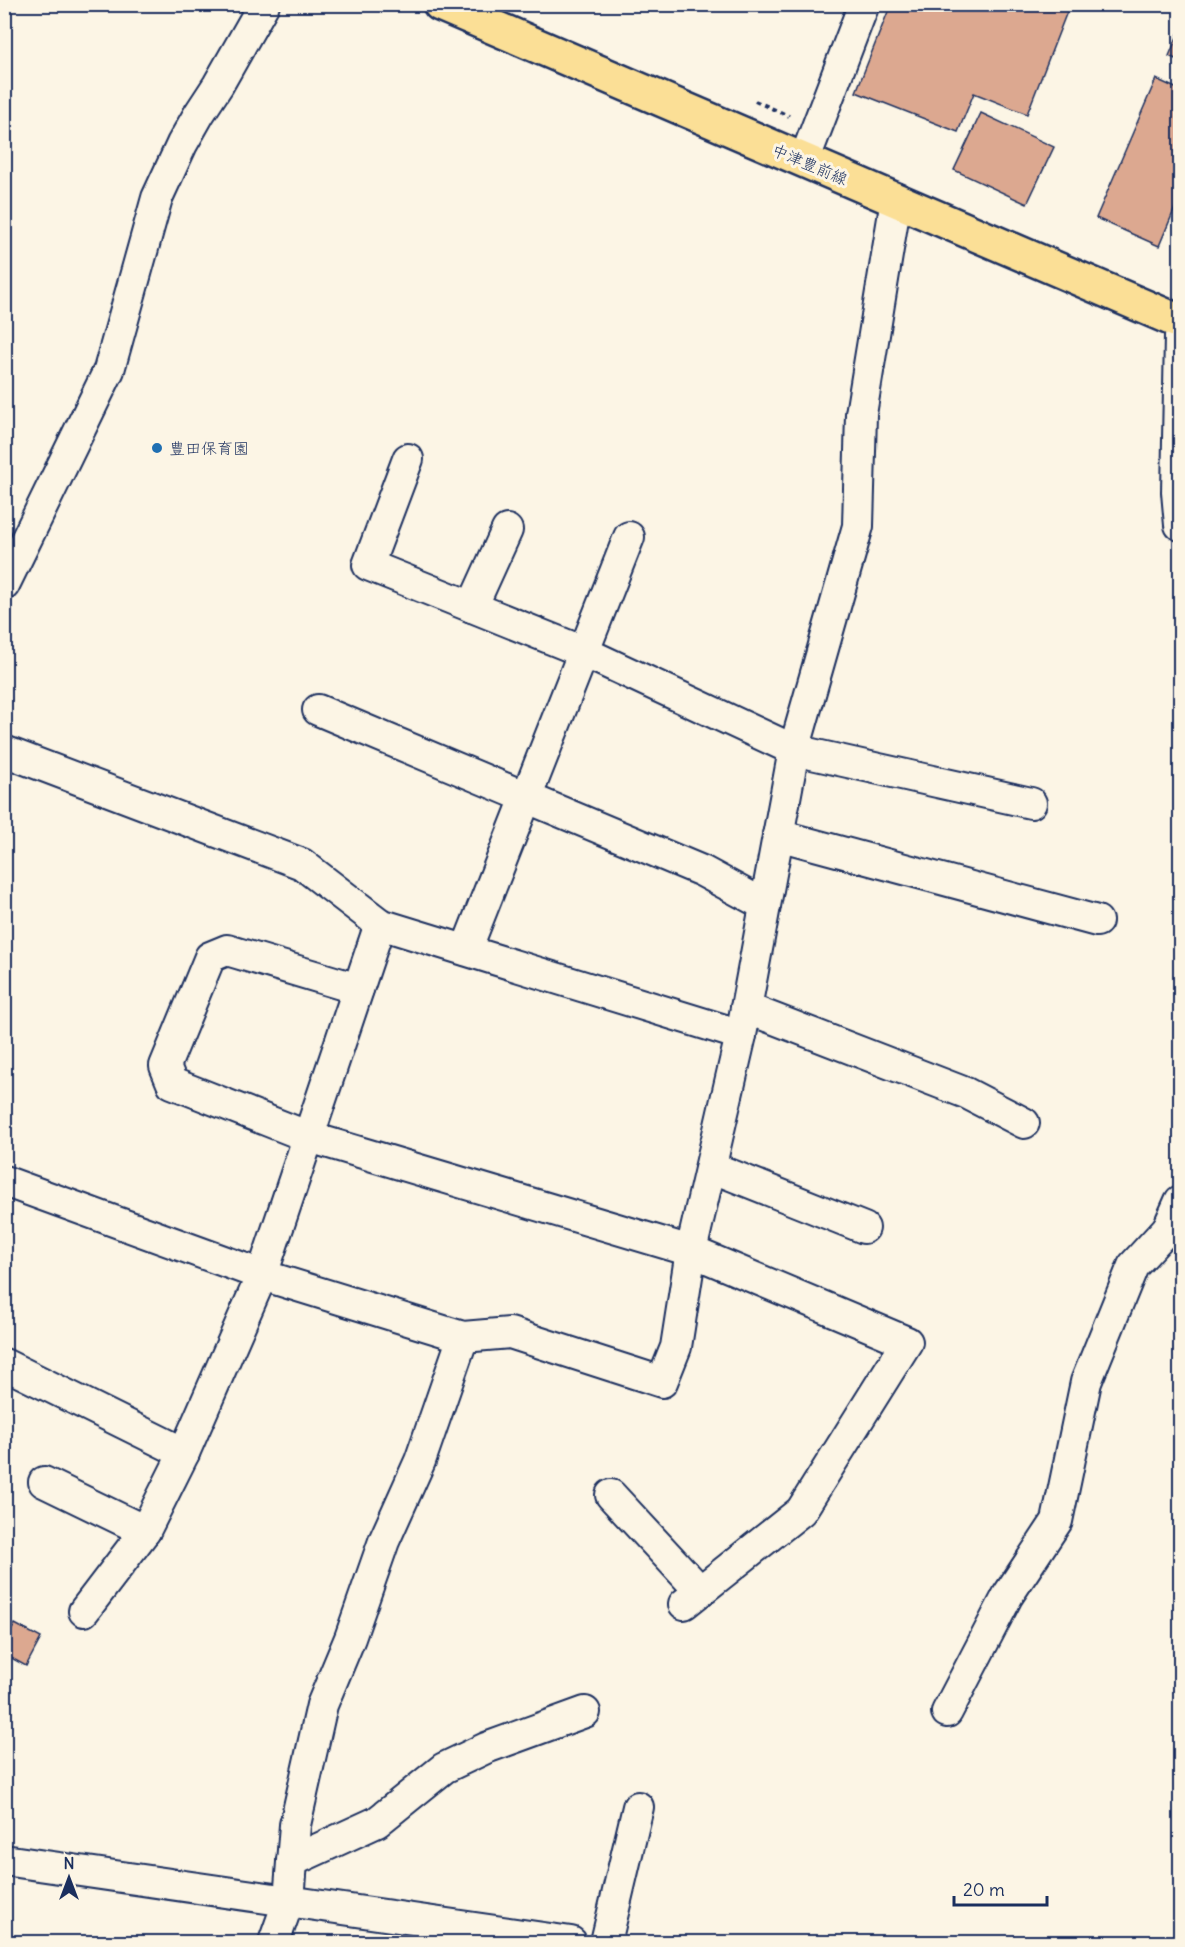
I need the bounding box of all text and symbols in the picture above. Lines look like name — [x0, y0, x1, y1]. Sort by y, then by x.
street label: 中津豊前線 — [769, 139, 851, 189]
place label: 豊田保育園 — [169, 438, 249, 458]
marker: 豊田保育園 — [150, 441, 164, 455]
north arrow — [39, 1848, 99, 1908]
text: N — [63, 1853, 75, 1873]
scale bar — [954, 1869, 1047, 1907]
text: 20 m — [963, 1878, 1005, 1901]

